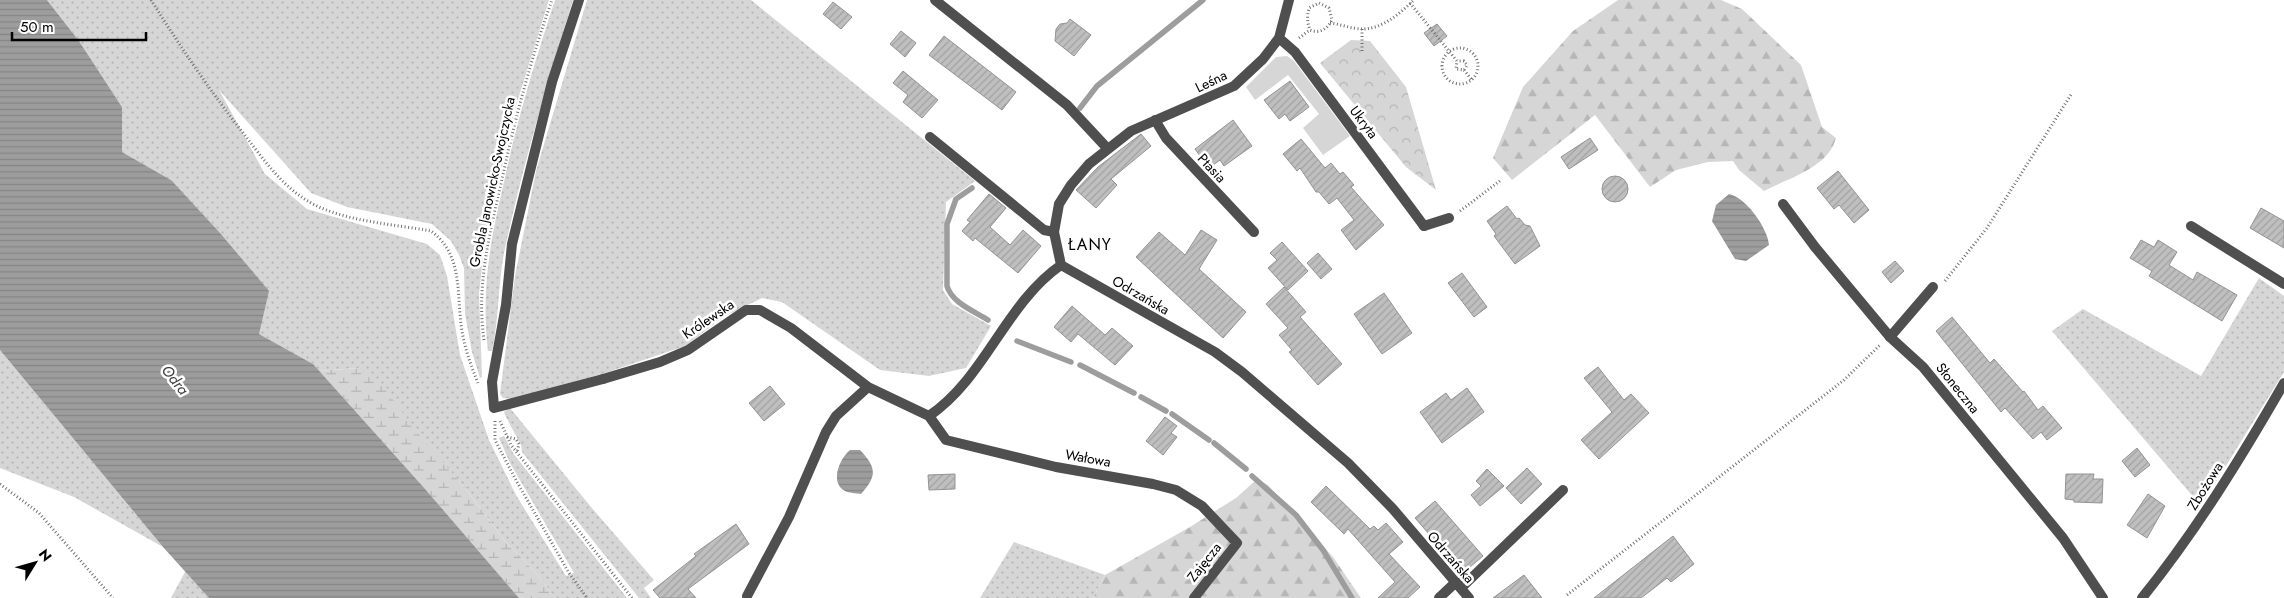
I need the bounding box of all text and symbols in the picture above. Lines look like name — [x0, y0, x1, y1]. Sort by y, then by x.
scale bar — [12, 10, 146, 42]
text: 50 m — [20, 16, 54, 38]
street label: Leśna — [1192, 65, 1230, 97]
street label: Grobla Janowicko-Swojczycka — [464, 95, 520, 269]
street label: Ukryta — [1345, 101, 1383, 143]
street label: Ptasia — [1193, 149, 1231, 187]
district label: ŁANY — [1067, 233, 1112, 256]
street label: Odrzańska — [1109, 271, 1173, 319]
street label: Królewska — [678, 294, 738, 344]
street label: Słoneczna — [1931, 358, 1985, 418]
water label: Odra — [156, 360, 194, 400]
street label: Wałowa — [1064, 444, 1112, 472]
street label: Zbożowa — [2182, 458, 2228, 514]
street label: Odrzańska — [1423, 527, 1479, 587]
north arrow — [10, 538, 60, 588]
street label: Zajęcza — [1182, 538, 1226, 586]
text: N — [34, 545, 57, 566]

